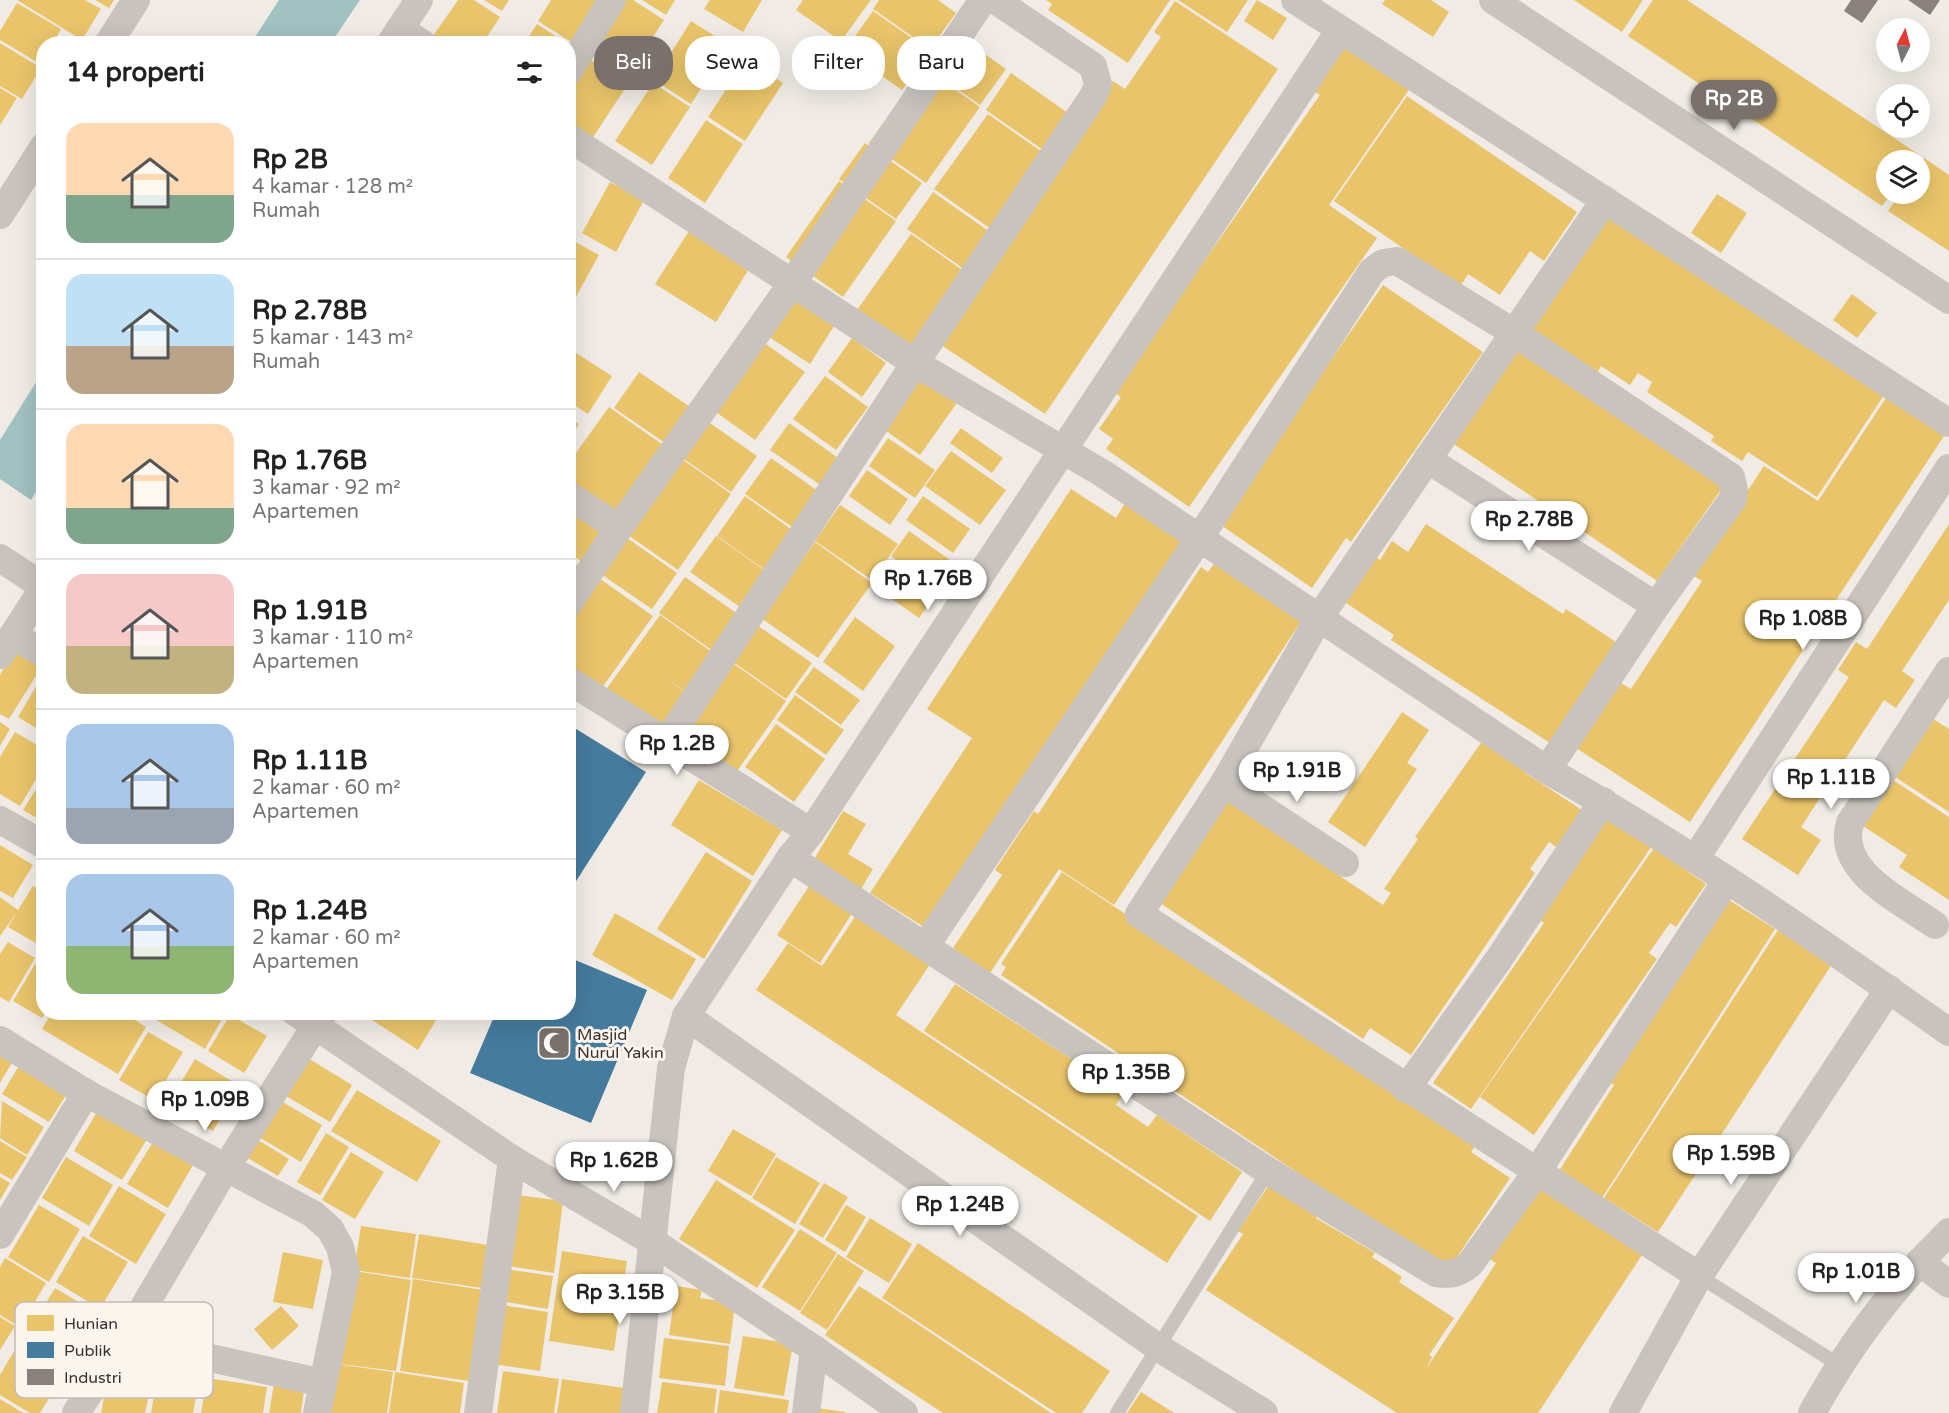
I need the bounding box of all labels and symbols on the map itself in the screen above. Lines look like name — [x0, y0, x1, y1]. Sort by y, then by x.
north arrow — [1876, 18, 1930, 72]
pin: Rp 2B — [1692, 80, 1776, 131]
pin: Rp 2.78B — [1467, 501, 1591, 552]
pin: Rp 1.76B — [866, 560, 990, 611]
pin: Rp 1.08B — [1741, 600, 1865, 651]
pin: Rp 1.2B — [622, 725, 732, 776]
pin: Rp 1.91B — [1235, 752, 1359, 803]
pin: Rp 1.11B — [1769, 759, 1893, 810]
mosque icon: Masjid Nurul Yakin — [536, 1025, 572, 1061]
place label: Masjid Nurul Yakin — [577, 1025, 664, 1063]
pin: Rp 1.35B — [1064, 1054, 1188, 1105]
pin: Rp 1.09B — [143, 1081, 267, 1132]
pin: Rp 1.59B — [1669, 1135, 1793, 1186]
pin: Rp 1.62B — [552, 1142, 676, 1193]
pin: Rp 1.24B — [898, 1186, 1022, 1237]
pin: Rp 1.01B — [1794, 1253, 1918, 1304]
pin: Rp 3.15B — [558, 1274, 682, 1325]
legend — [15, 1302, 213, 1398]
text: Hunian — [64, 1314, 118, 1334]
text: Publik — [64, 1341, 111, 1361]
text: Industri — [64, 1368, 122, 1388]

